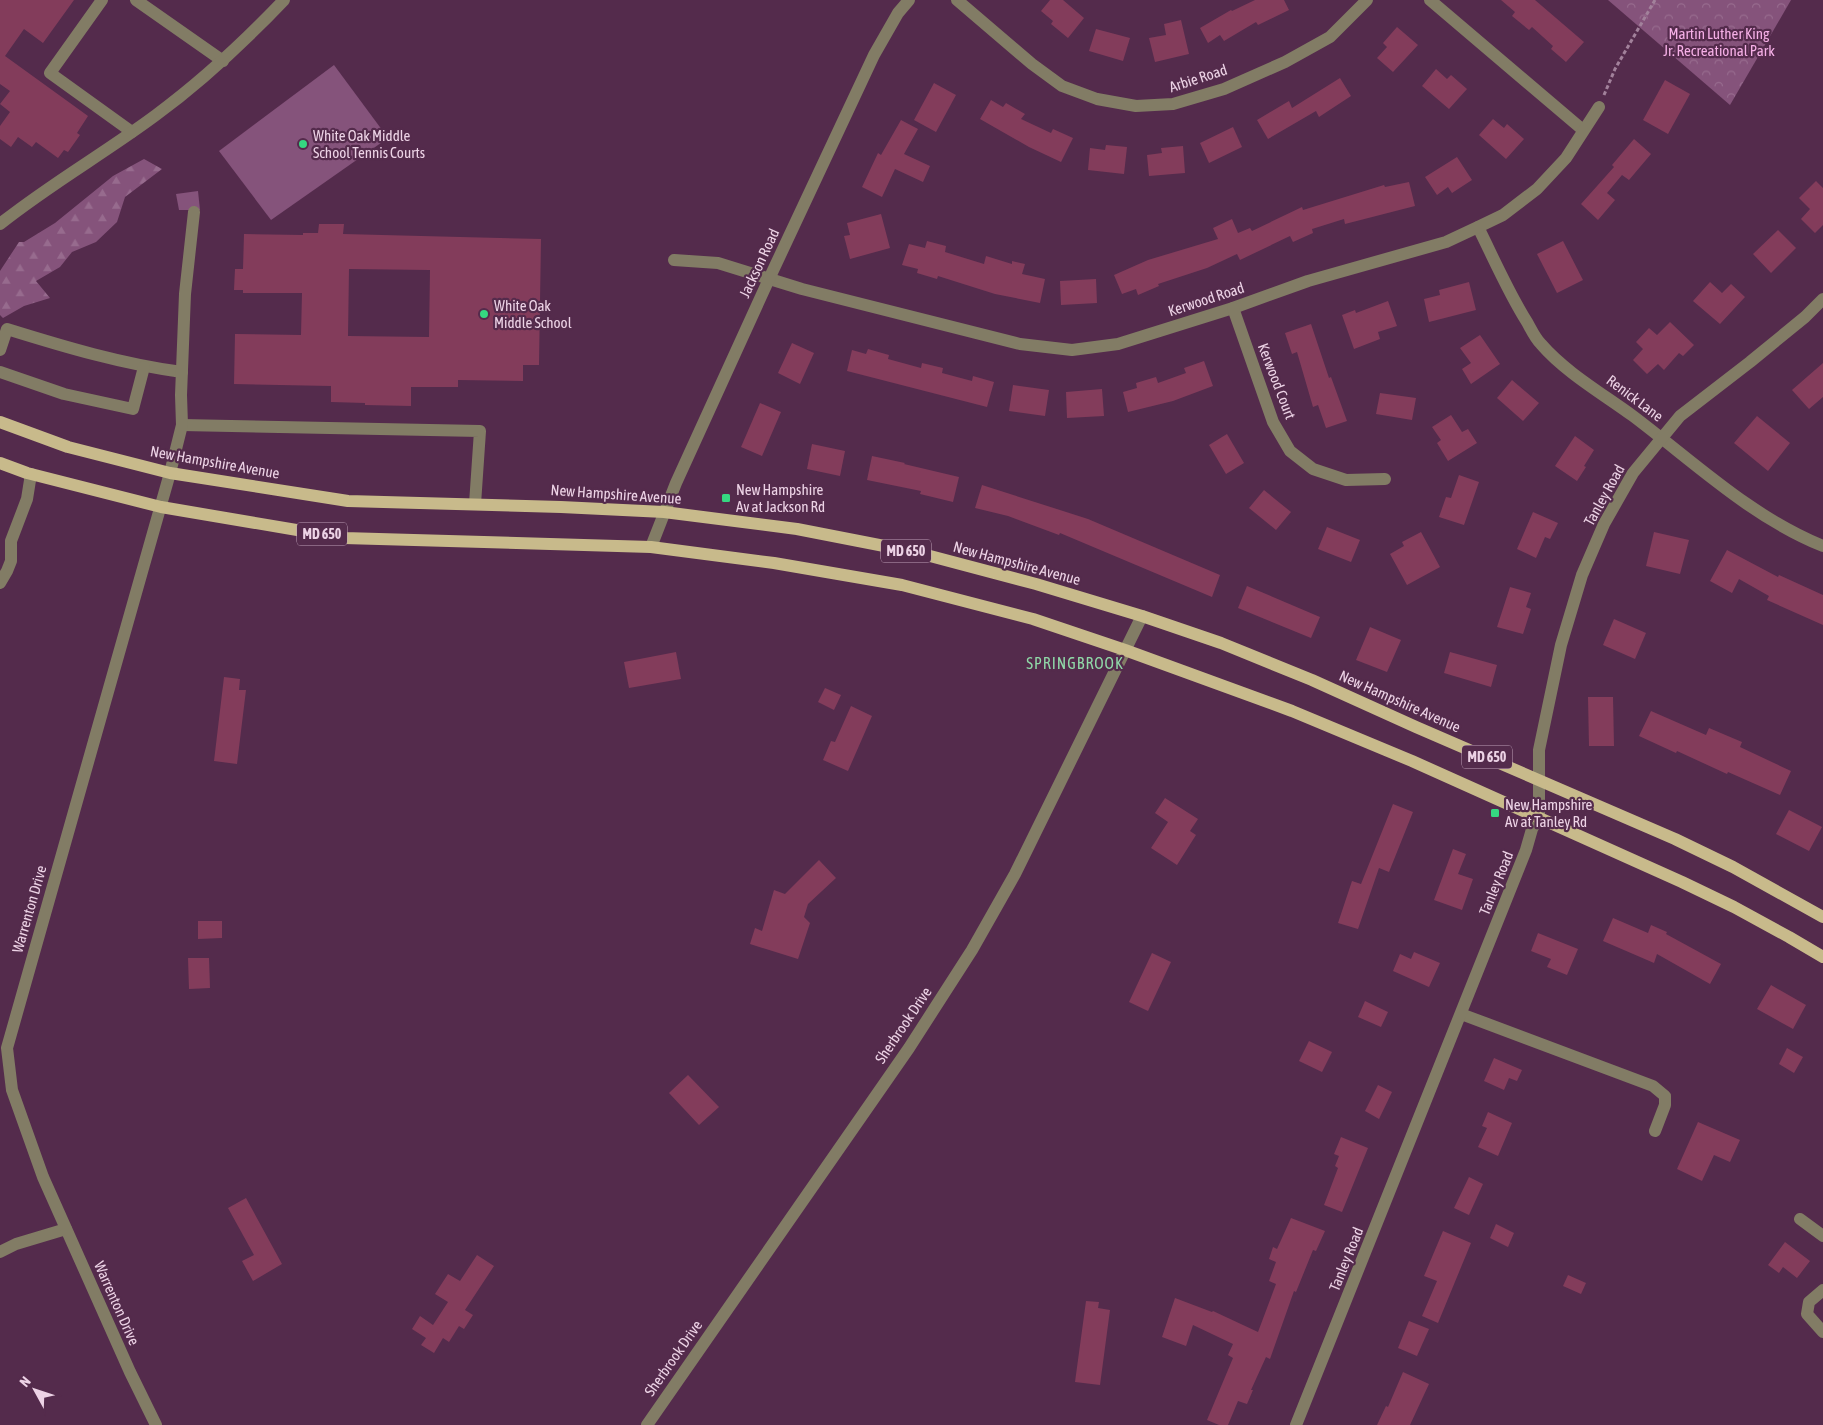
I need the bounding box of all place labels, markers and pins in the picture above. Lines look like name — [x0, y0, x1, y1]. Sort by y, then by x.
place label: White Oak Middle School Tennis Courts — [313, 127, 425, 161]
marker: White Oak Middle School Tennis Courts — [297, 138, 309, 150]
place label: White Oak Middle School — [494, 297, 572, 331]
marker: White Oak Middle School — [478, 308, 490, 320]
place label: New Hampshire Av at Jackson Rd — [736, 481, 825, 515]
marker: New Hampshire Av at Jackson Rd — [720, 492, 732, 504]
place label: New Hampshire Av at Tanley Rd — [1505, 796, 1593, 830]
marker: New Hampshire Av at Tanley Rd — [1489, 807, 1501, 819]

